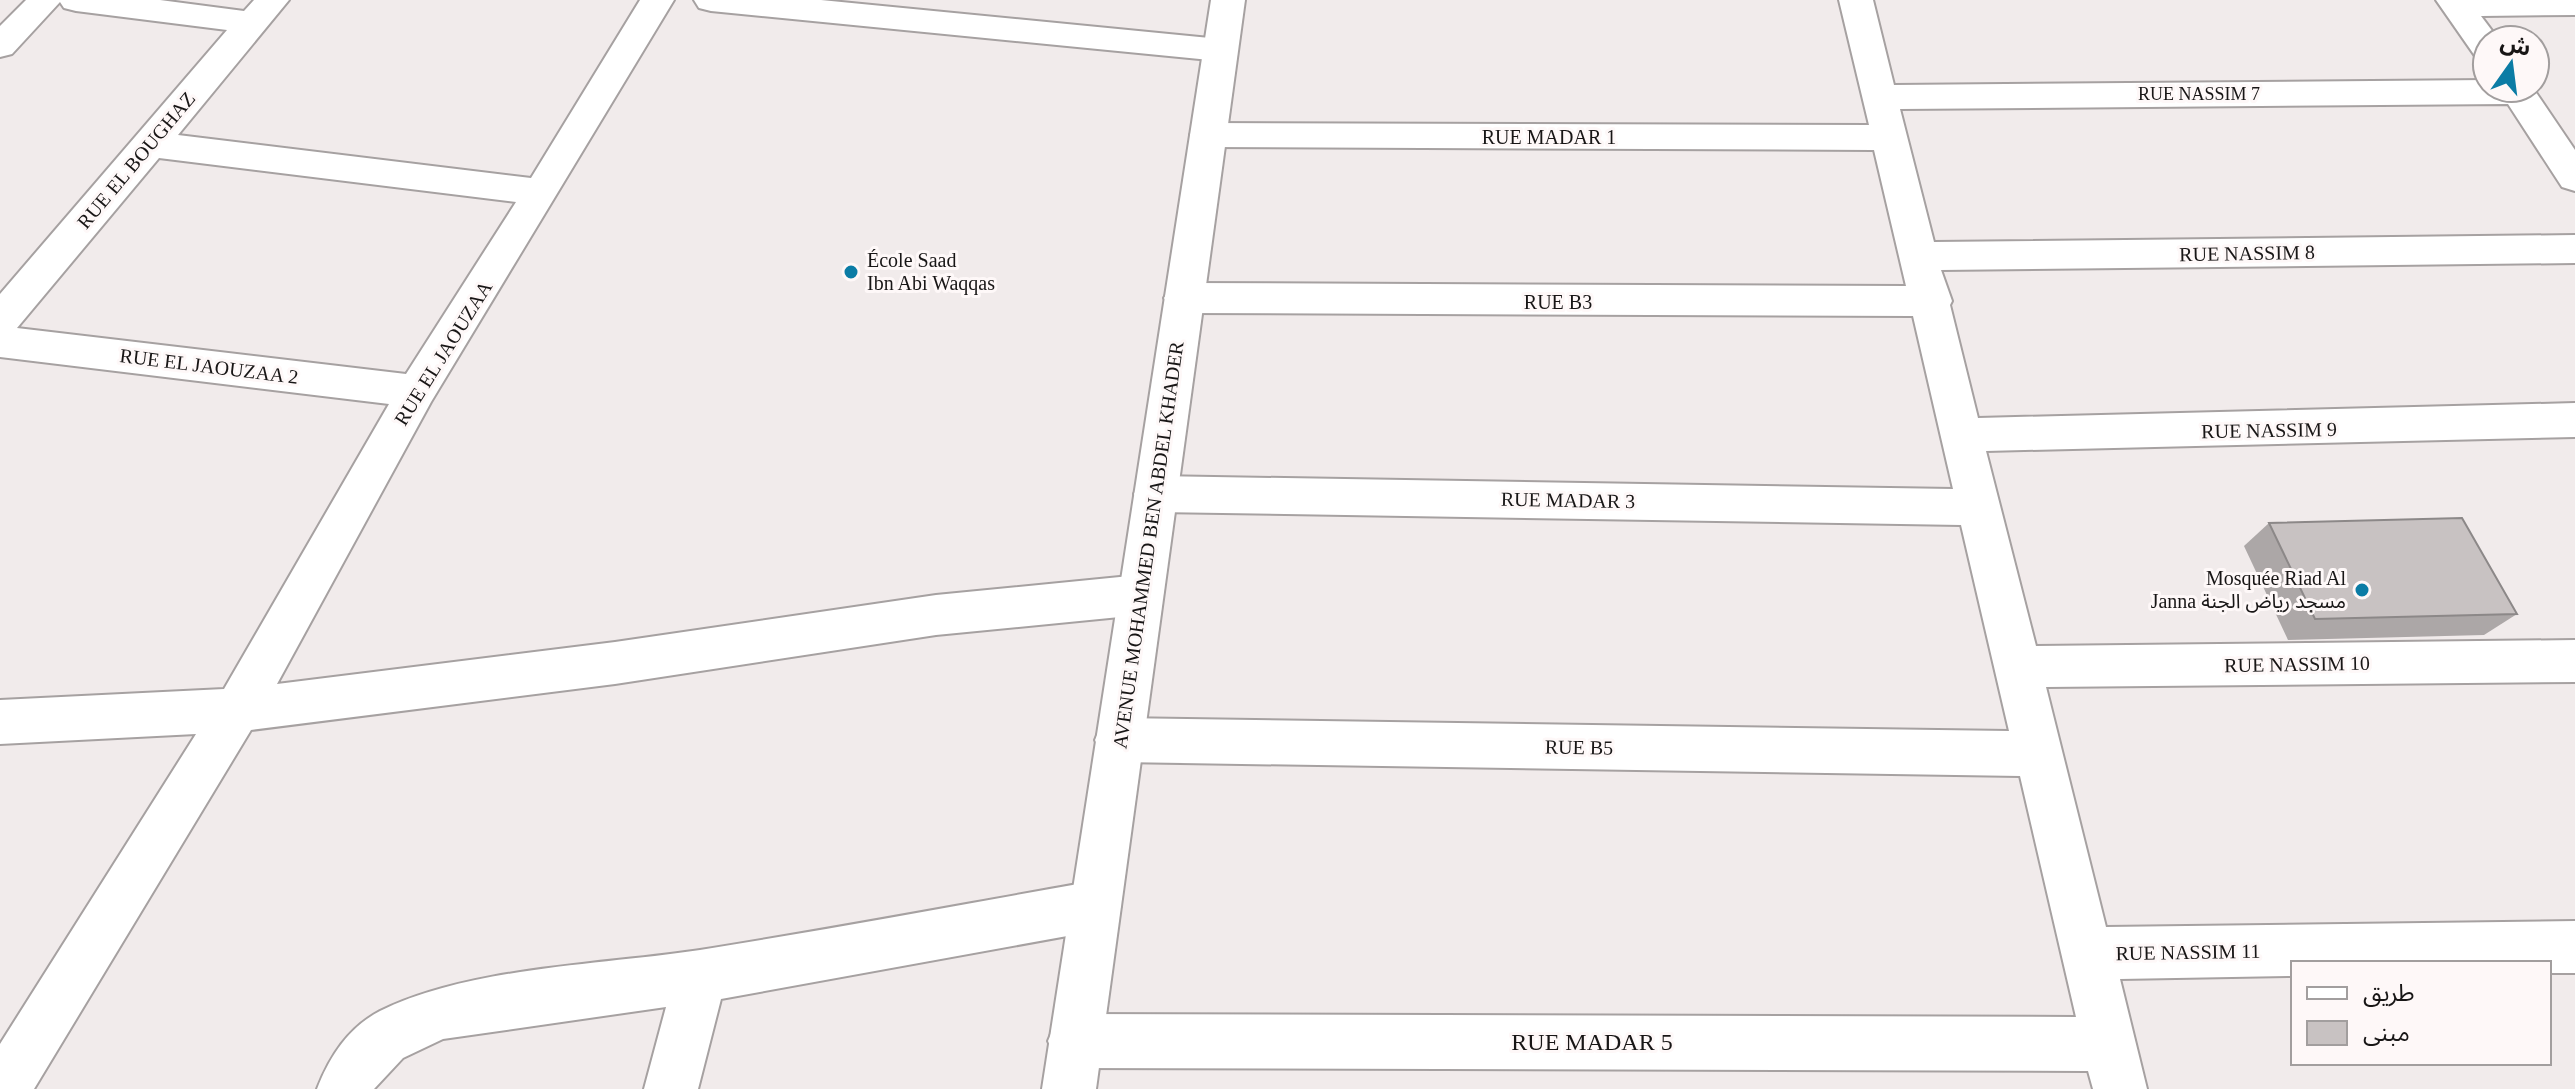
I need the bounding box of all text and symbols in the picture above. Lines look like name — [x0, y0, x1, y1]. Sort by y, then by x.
north arrow — [2471, 24, 2551, 104]
text: ش — [2498, 29, 2533, 61]
street label: RUE NASSIM 7 — [2138, 84, 2260, 104]
street label: RUE EL BOUGHAZ — [72, 87, 200, 233]
street label: RUE MADAR 1 — [1482, 126, 1616, 148]
street label: RUE NASSIM 8 — [2179, 241, 2315, 265]
place label: École Saad Ibn Abi Waqqas — [867, 249, 995, 295]
marker: École Saad Ibn Abi Waqqas — [842, 263, 860, 281]
street label: RUE EL JAOUZAA — [390, 276, 497, 429]
street label: RUE B3 — [1524, 291, 1592, 313]
street label: AVENUE MOHAMMED BEN ABDEL KHADER — [1108, 339, 1188, 750]
street label: RUE EL JAOUZAA 2 — [118, 344, 300, 388]
street label: RUE NASSIM 9 — [2201, 418, 2337, 442]
street label: RUE MADAR 3 — [1501, 488, 1635, 512]
place label: Mosquée Riad Al Janna مسجد رياض الجنة — [2151, 567, 2346, 613]
marker: Mosquée Riad Al Janna مسجد رياض الجنة — [2353, 581, 2371, 599]
street label: RUE NASSIM 10 — [2224, 652, 2370, 676]
street label: RUE B5 — [1545, 735, 1613, 759]
street label: RUE NASSIM 11 — [2115, 940, 2261, 964]
legend — [2291, 961, 2551, 1065]
text: طريق — [2363, 980, 2415, 1008]
text: مبنى — [2363, 1020, 2410, 1046]
street label: RUE MADAR 5 — [1511, 1029, 1673, 1055]

